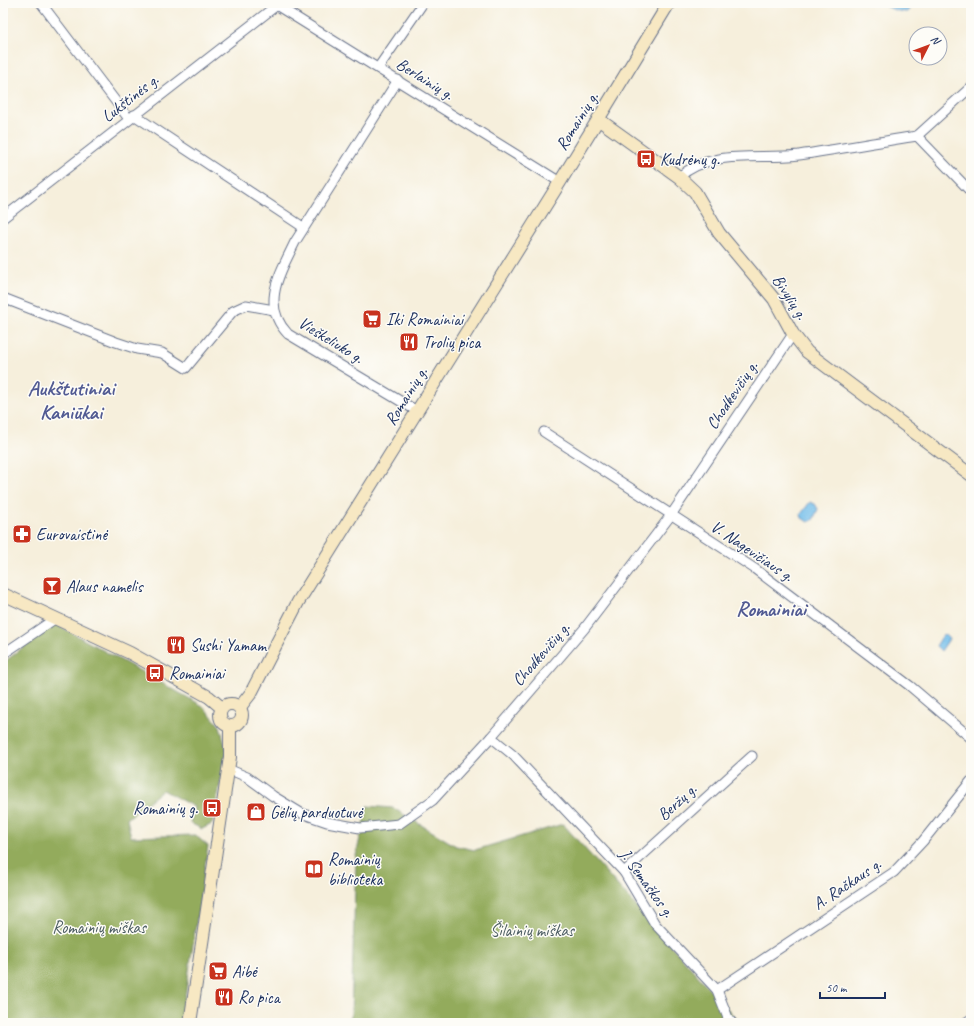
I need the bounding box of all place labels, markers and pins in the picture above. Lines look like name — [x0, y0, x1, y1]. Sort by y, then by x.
bus stop icon: Kudrėnų g. — [635, 148, 657, 170]
place label: Kudrėnų g. — [660, 149, 720, 170]
supermarket icon: Iki Romainiai — [361, 308, 383, 330]
place label: Iki Romainiai — [386, 309, 465, 330]
restaurant icon: Trolių pica — [398, 331, 420, 353]
place label: Trolių pica — [423, 332, 482, 353]
pharmacy icon: Eurovaistinė — [11, 523, 33, 545]
place label: Eurovaistinė — [36, 524, 108, 545]
bar icon: Alaus namelis — [41, 575, 63, 597]
place label: Alaus namelis — [66, 576, 145, 597]
restaurant icon: Sushi Yamam — [165, 634, 187, 656]
place label: Sushi Yamam — [190, 635, 267, 656]
bus stop icon: Romainiai — [144, 662, 166, 684]
place label: Romainiai — [169, 663, 227, 684]
bus stop icon: Romainių g. — [201, 797, 223, 819]
place label: Romainių g. — [133, 798, 199, 819]
shop icon: Gėlių parduotuvė — [245, 801, 267, 823]
place label: Gėlių parduotuvė — [270, 802, 364, 823]
place label: Romainių biblioteka — [328, 849, 383, 890]
library icon: Romainių biblioteka — [303, 858, 325, 880]
supermarket icon: Aibė — [207, 960, 229, 982]
place label: Aibė — [232, 961, 258, 982]
restaurant icon: Ro pica — [213, 986, 235, 1008]
place label: Ro pica — [238, 987, 282, 1008]

